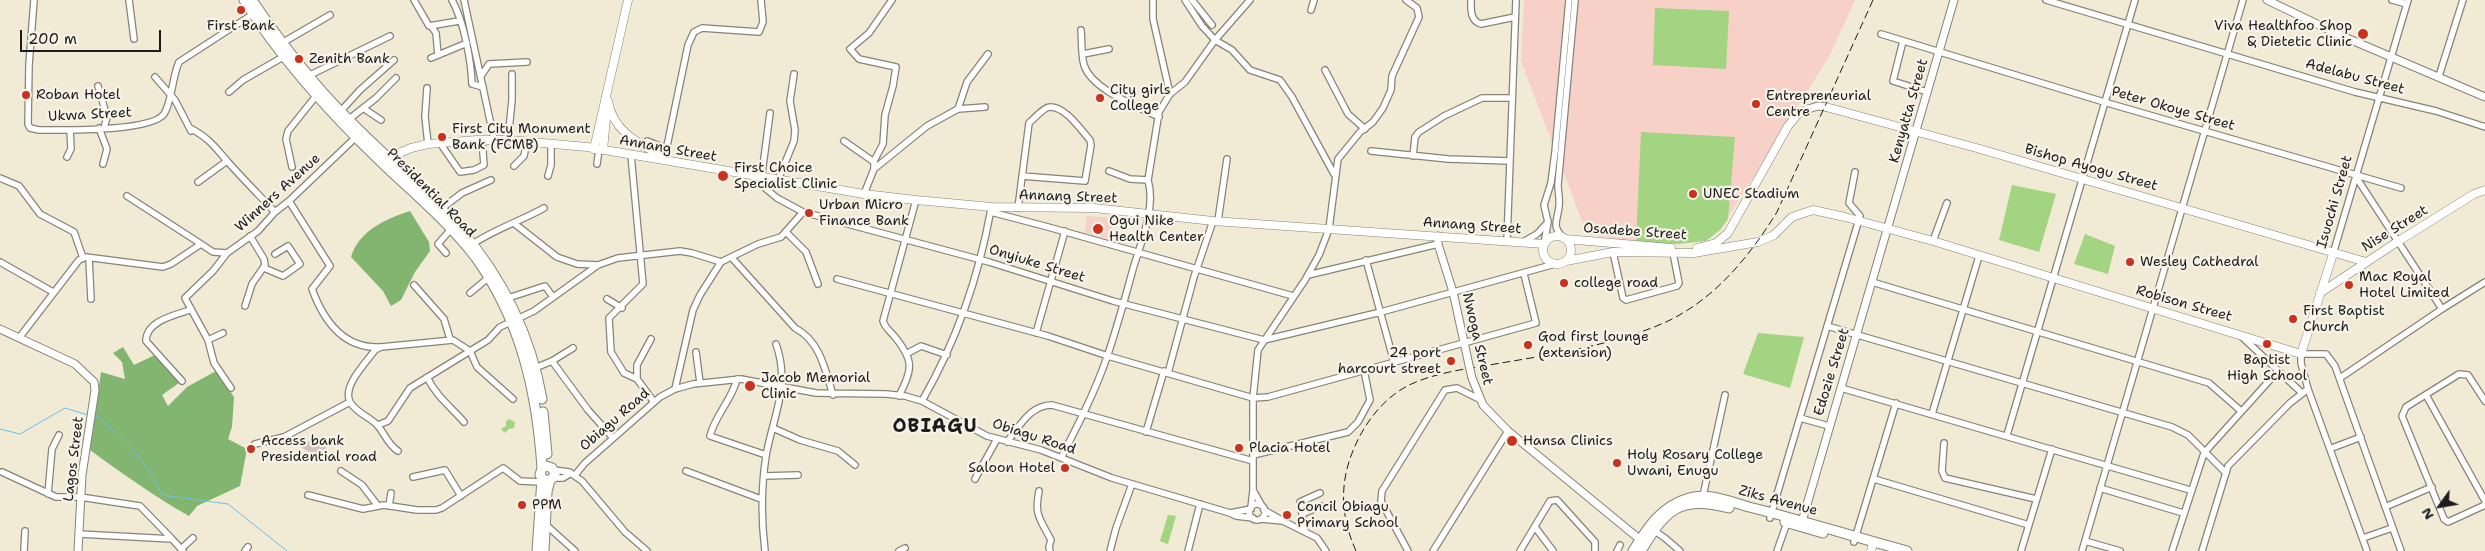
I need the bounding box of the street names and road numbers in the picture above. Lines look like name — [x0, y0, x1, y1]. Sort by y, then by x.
street label: Adelabu Street — [2304, 56, 2406, 98]
street label: Kenyatta Street — [1886, 57, 1932, 165]
street label: Peter Okoye Street — [2109, 83, 2237, 135]
street label: Ukwa Street — [48, 104, 132, 126]
street label: Annang Street — [618, 132, 718, 166]
street label: Bishop Ayogu Street — [2023, 141, 2159, 195]
street label: Presidential Road — [383, 145, 479, 241]
street label: Winners Avenue — [232, 150, 324, 236]
street label: Isuochi Street — [2314, 154, 2356, 250]
street label: Annang Street — [1018, 187, 1118, 207]
street label: Nise Street — [2359, 202, 2431, 256]
street label: Annang Street — [1422, 214, 1522, 238]
street label: Osadebe Street — [1583, 220, 1687, 244]
street label: Onyiuke Street — [987, 241, 1087, 287]
street label: Robison Street — [2134, 282, 2234, 326]
street label: Nwoga Street — [1458, 291, 1496, 387]
street label: Edozie Street — [1811, 326, 1853, 418]
street label: Obiagu Road — [577, 385, 653, 455]
street label: Lagos Street — [60, 415, 88, 503]
street label: Obiagu Road — [990, 416, 1078, 458]
street label: Ziks Avenue — [1737, 482, 1819, 520]

